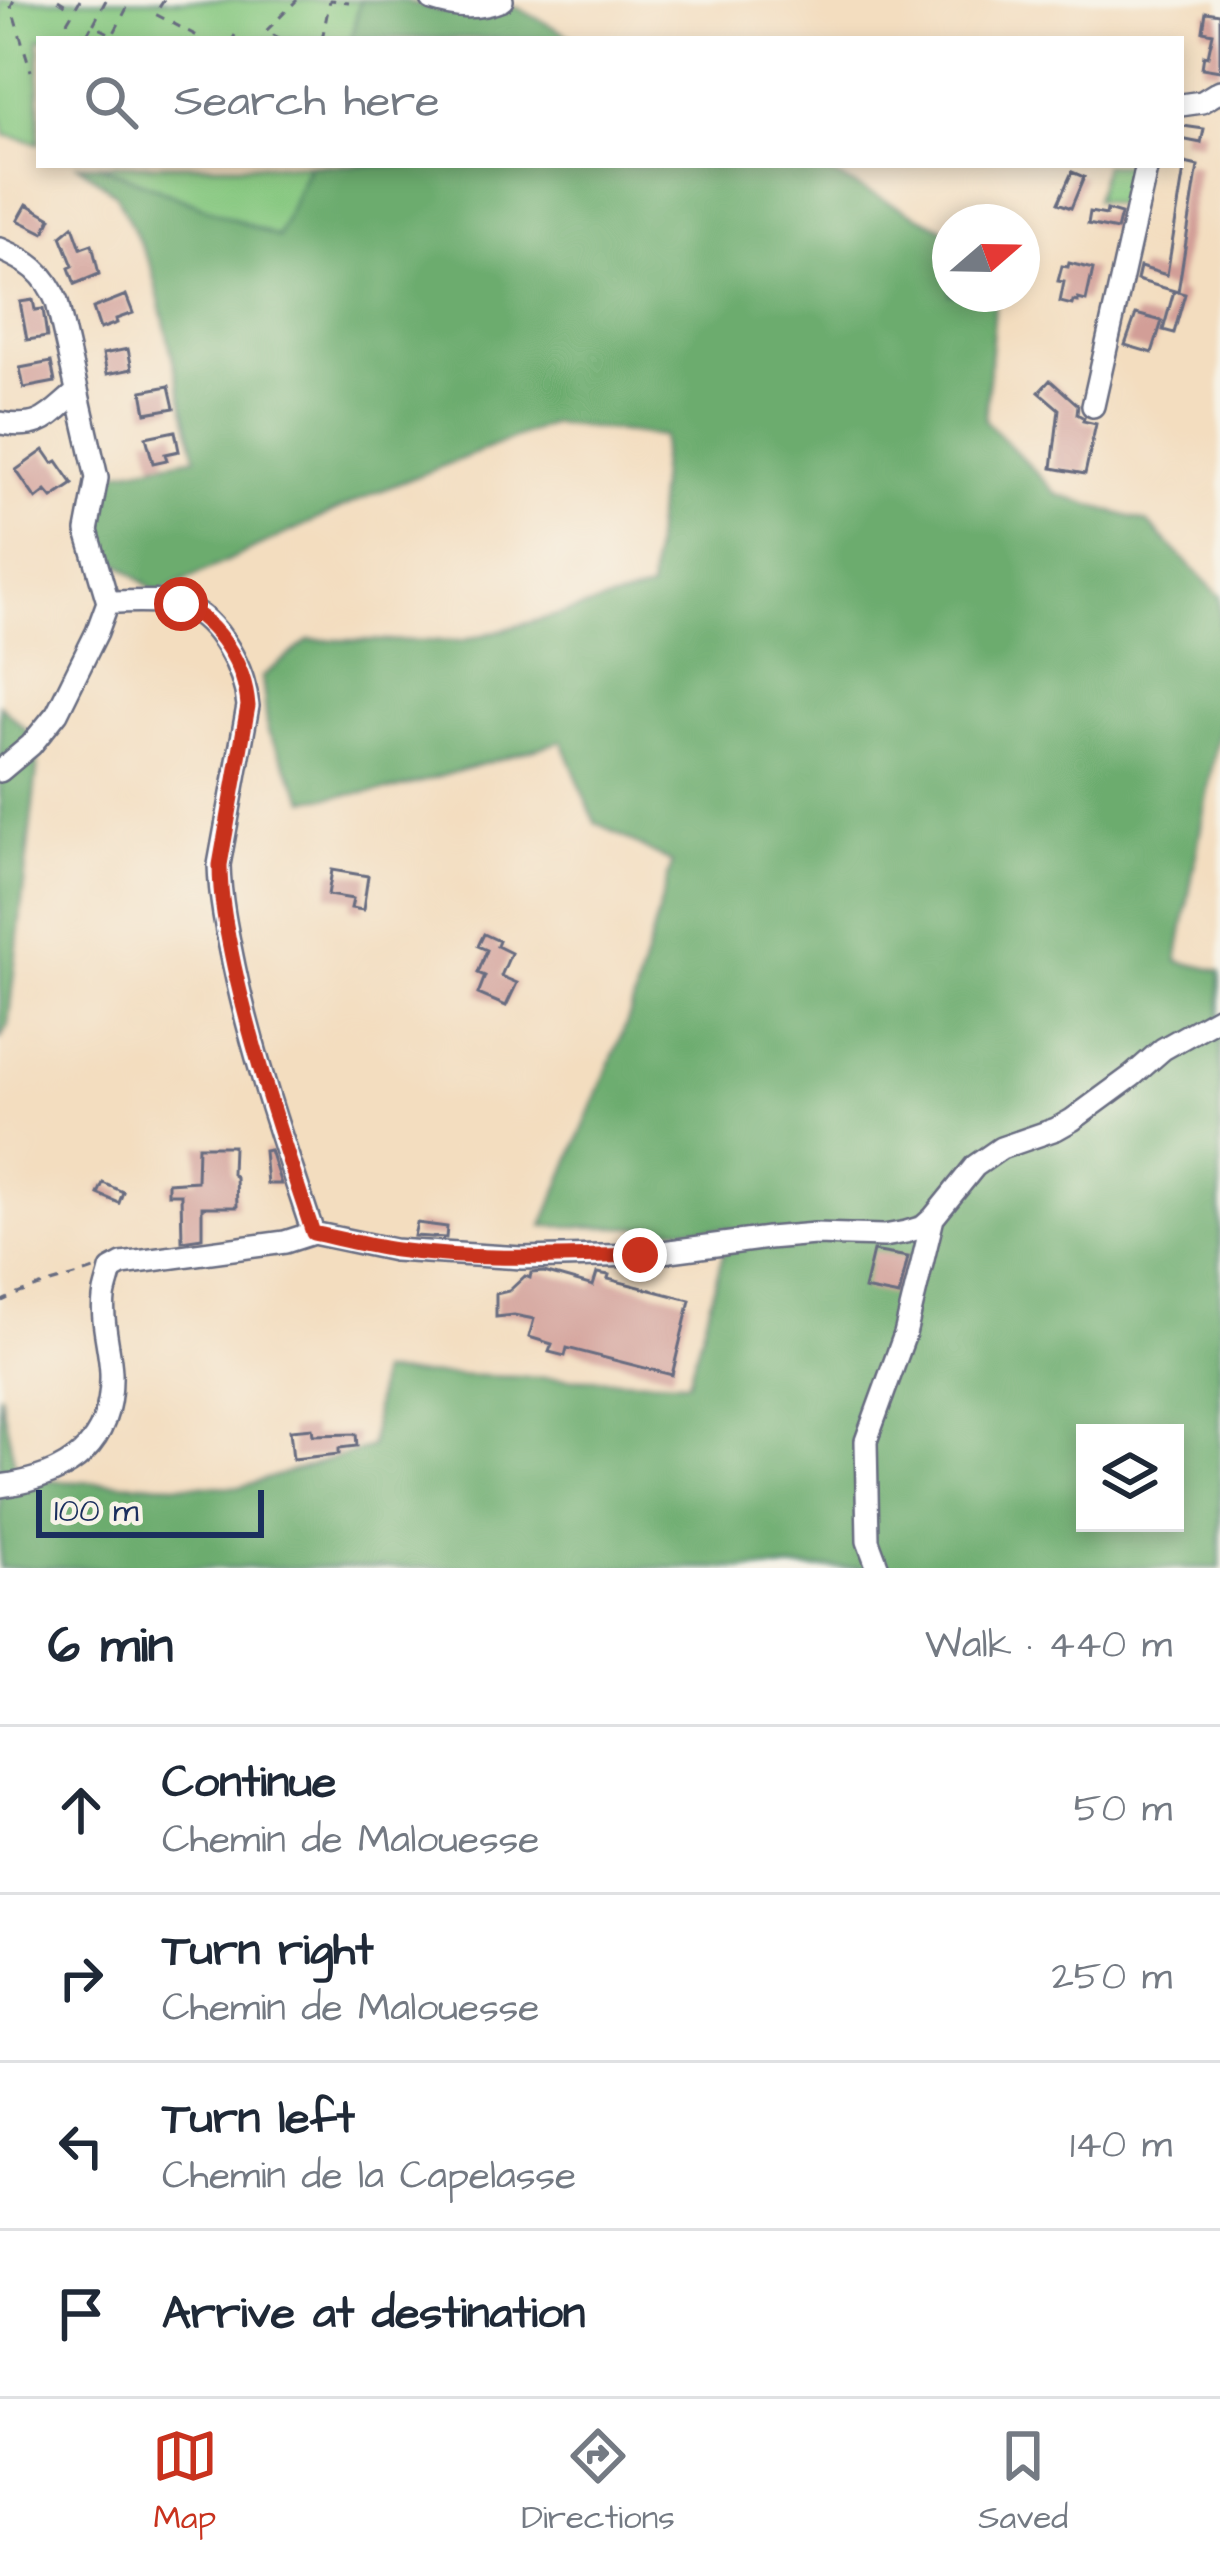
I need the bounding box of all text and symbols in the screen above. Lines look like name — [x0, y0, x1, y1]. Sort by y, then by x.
search box — [36, 36, 1184, 168]
icon: search — [78, 69, 144, 135]
text: Search here — [174, 71, 440, 133]
north arrow — [932, 204, 1040, 312]
route start — [154, 577, 208, 631]
route end — [613, 1228, 667, 1282]
map controls — [1076, 1424, 1184, 1532]
button: layers — [1076, 1424, 1184, 1532]
scale bar — [36, 1484, 264, 1537]
text: 100 m — [54, 1488, 139, 1534]
text: 6 min — [48, 1611, 173, 1682]
text: Walk · 440 m — [925, 1619, 1172, 1673]
text: Continue — [162, 1752, 336, 1814]
icon: ahead — [48, 1777, 114, 1843]
text: 50 m — [1074, 1783, 1172, 1837]
text: Chemin de Malouesse — [162, 1814, 539, 1868]
text: Turn right — [162, 1920, 374, 1982]
icon: right — [48, 1945, 114, 2011]
text: 250 m — [1051, 1951, 1172, 2005]
text: Chemin de Malouesse — [162, 1982, 539, 2036]
text: Turn left — [162, 2088, 355, 2150]
icon: left — [48, 2113, 114, 2179]
text: 140 m — [1070, 2119, 1172, 2173]
text: Chemin de la Capelasse — [162, 2150, 576, 2204]
icon: arrive — [48, 2281, 114, 2347]
text: Arrive at destination — [162, 2283, 585, 2345]
tab: Map — [152, 2423, 218, 2541]
tab: Directions — [521, 2423, 675, 2541]
tab: Saved — [978, 2423, 1068, 2541]

